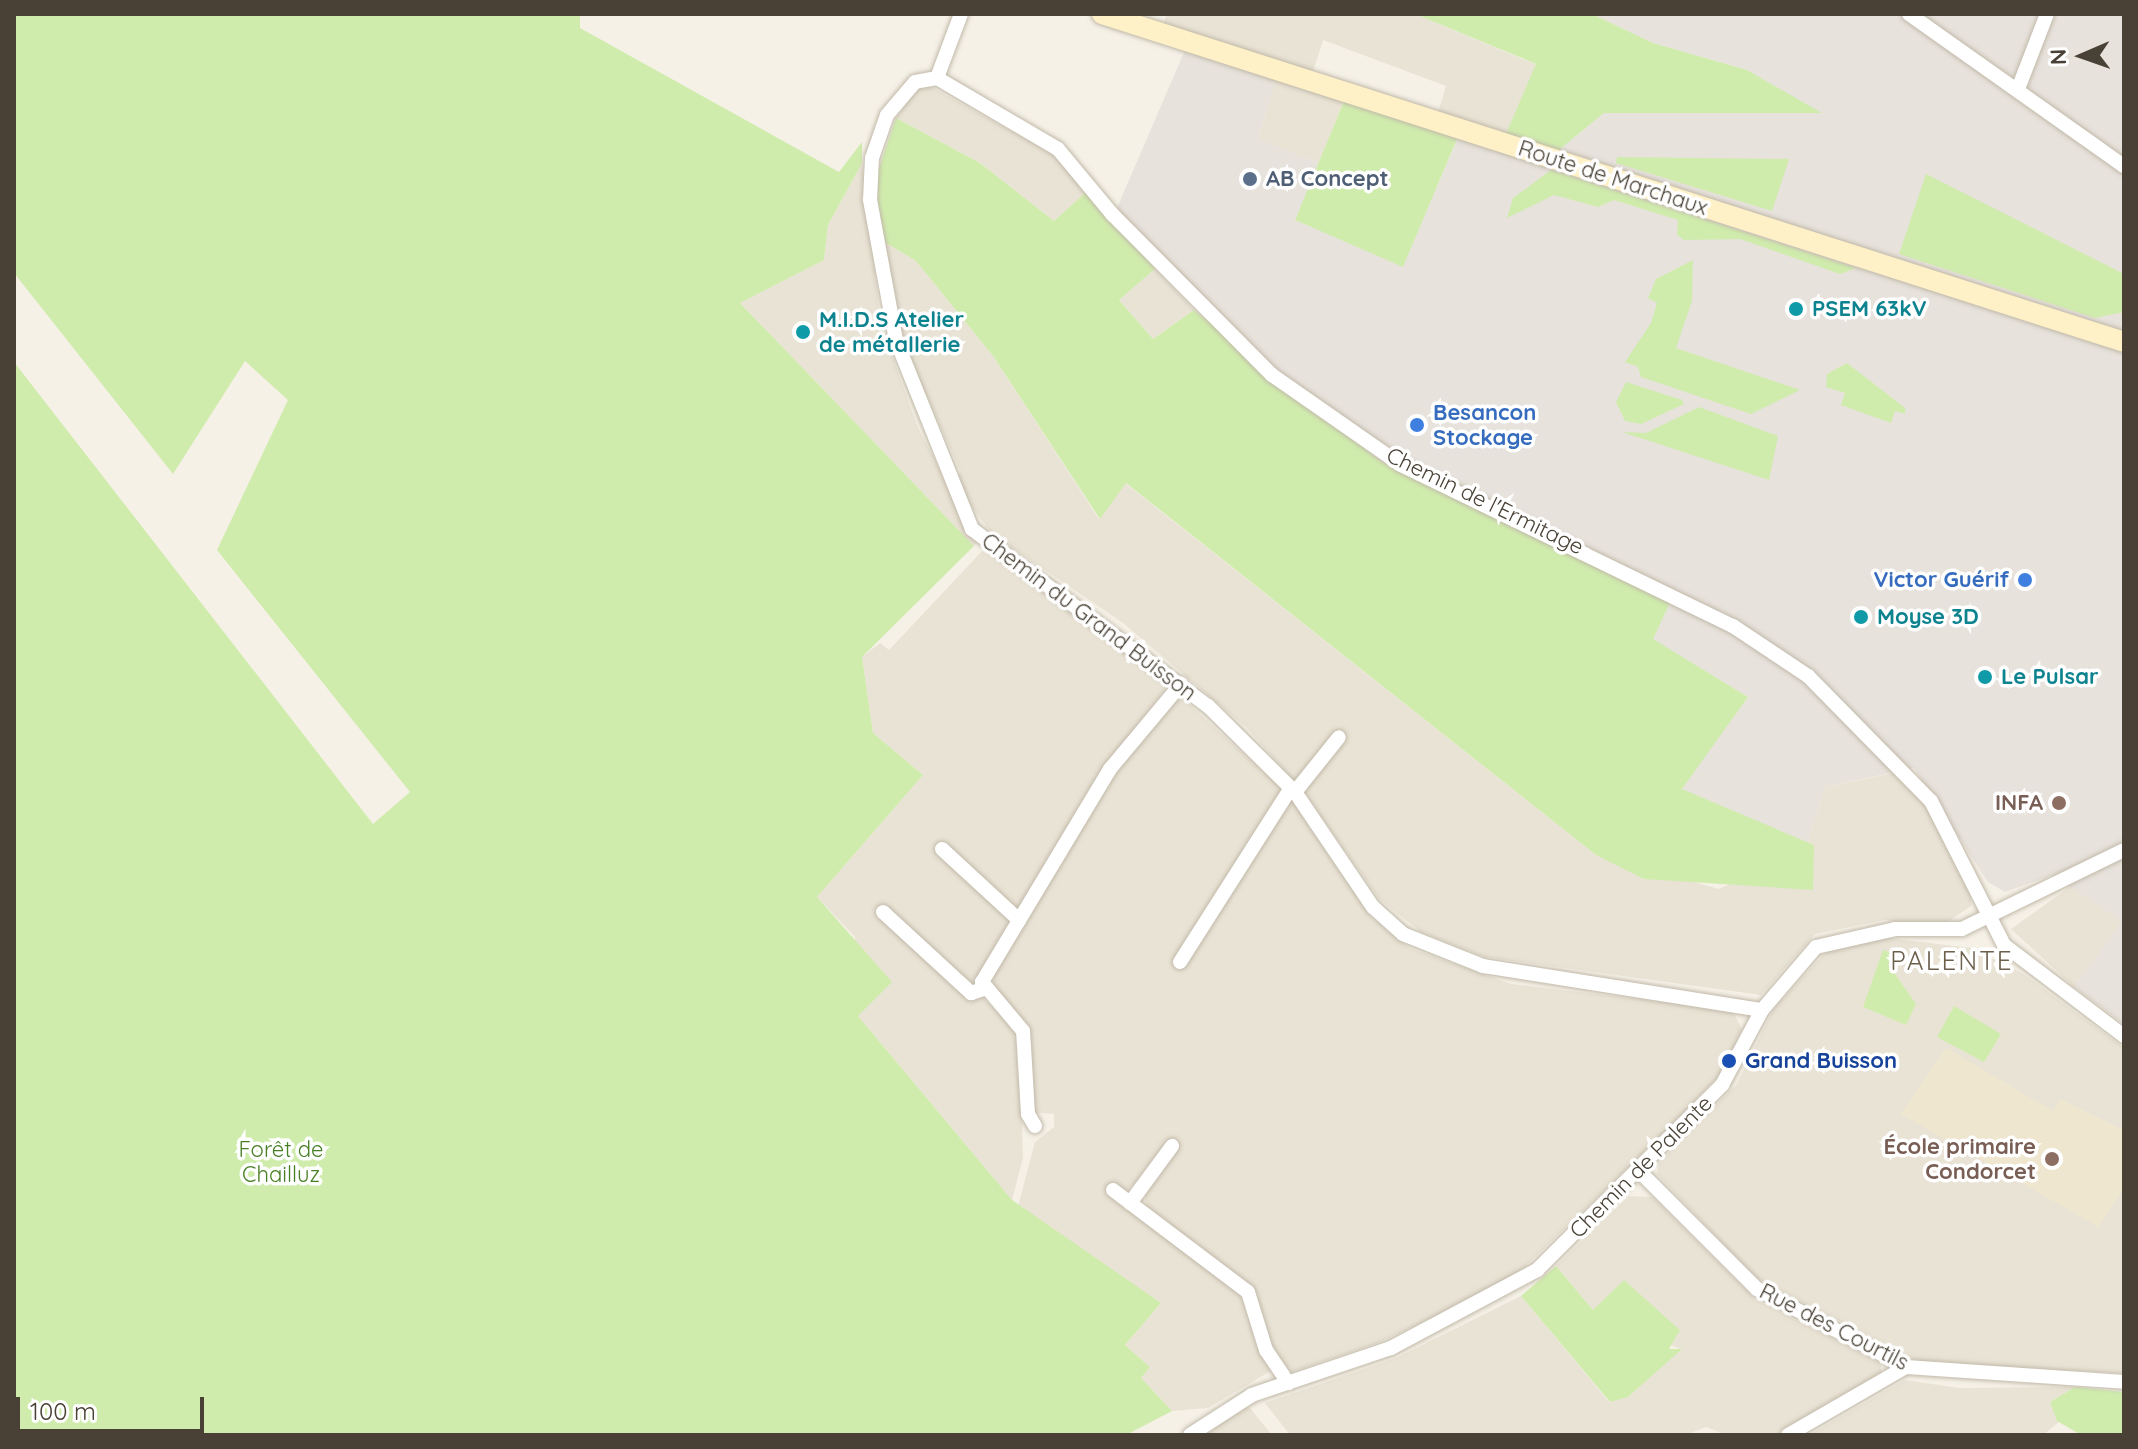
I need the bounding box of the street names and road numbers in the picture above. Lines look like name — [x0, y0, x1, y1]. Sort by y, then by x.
street label: Route de Marchaux — [1515, 135, 1711, 221]
street label: Chemin de l'Ermitage — [1382, 442, 1588, 560]
street label: Chemin du Grand Buisson — [976, 528, 1202, 706]
street label: Chemin de Palente — [1564, 1090, 1718, 1244]
street label: Rue des Courtils — [1755, 1278, 1913, 1376]

